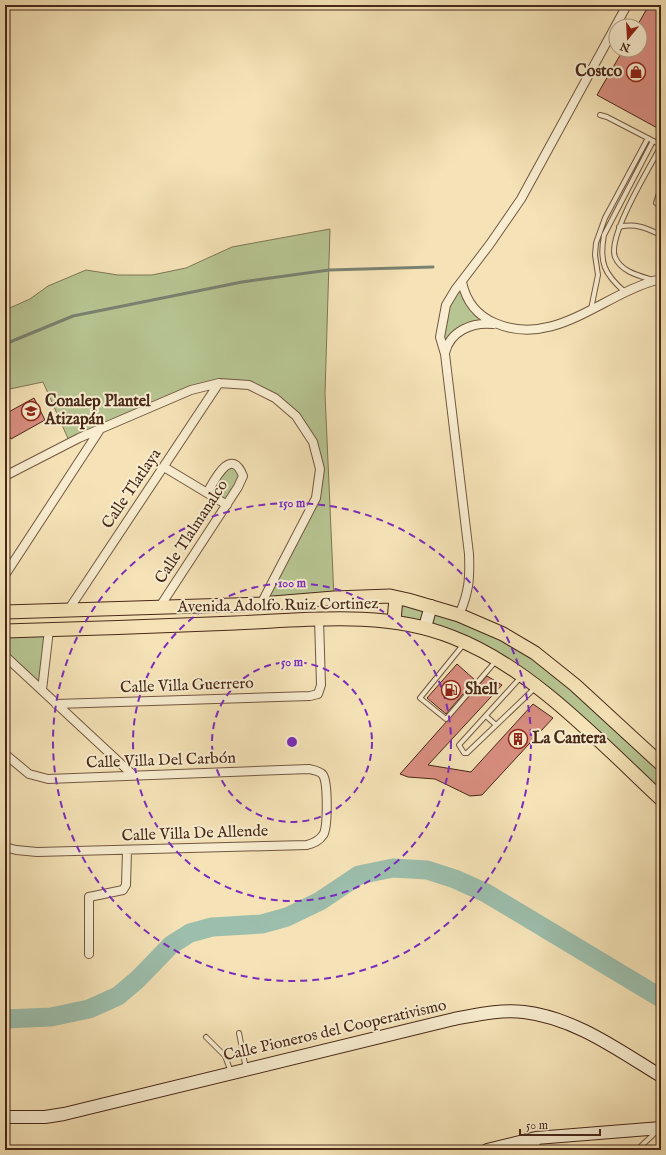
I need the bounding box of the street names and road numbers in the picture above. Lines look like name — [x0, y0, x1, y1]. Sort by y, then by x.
street label: Calle Tlatlaya — [98, 445, 166, 533]
street label: Calle Tlalmanalco — [151, 476, 233, 588]
street label: Avenida Adolfo Ruiz Cortinez — [176, 594, 379, 618]
street label: Calle Villa Guerrero — [120, 674, 255, 698]
street label: Calle Villa Del Carbón — [86, 748, 237, 774]
street label: Calle Villa De Allende — [121, 821, 269, 847]
street label: Calle Pioneros del Cooperativismo — [222, 996, 449, 1066]

